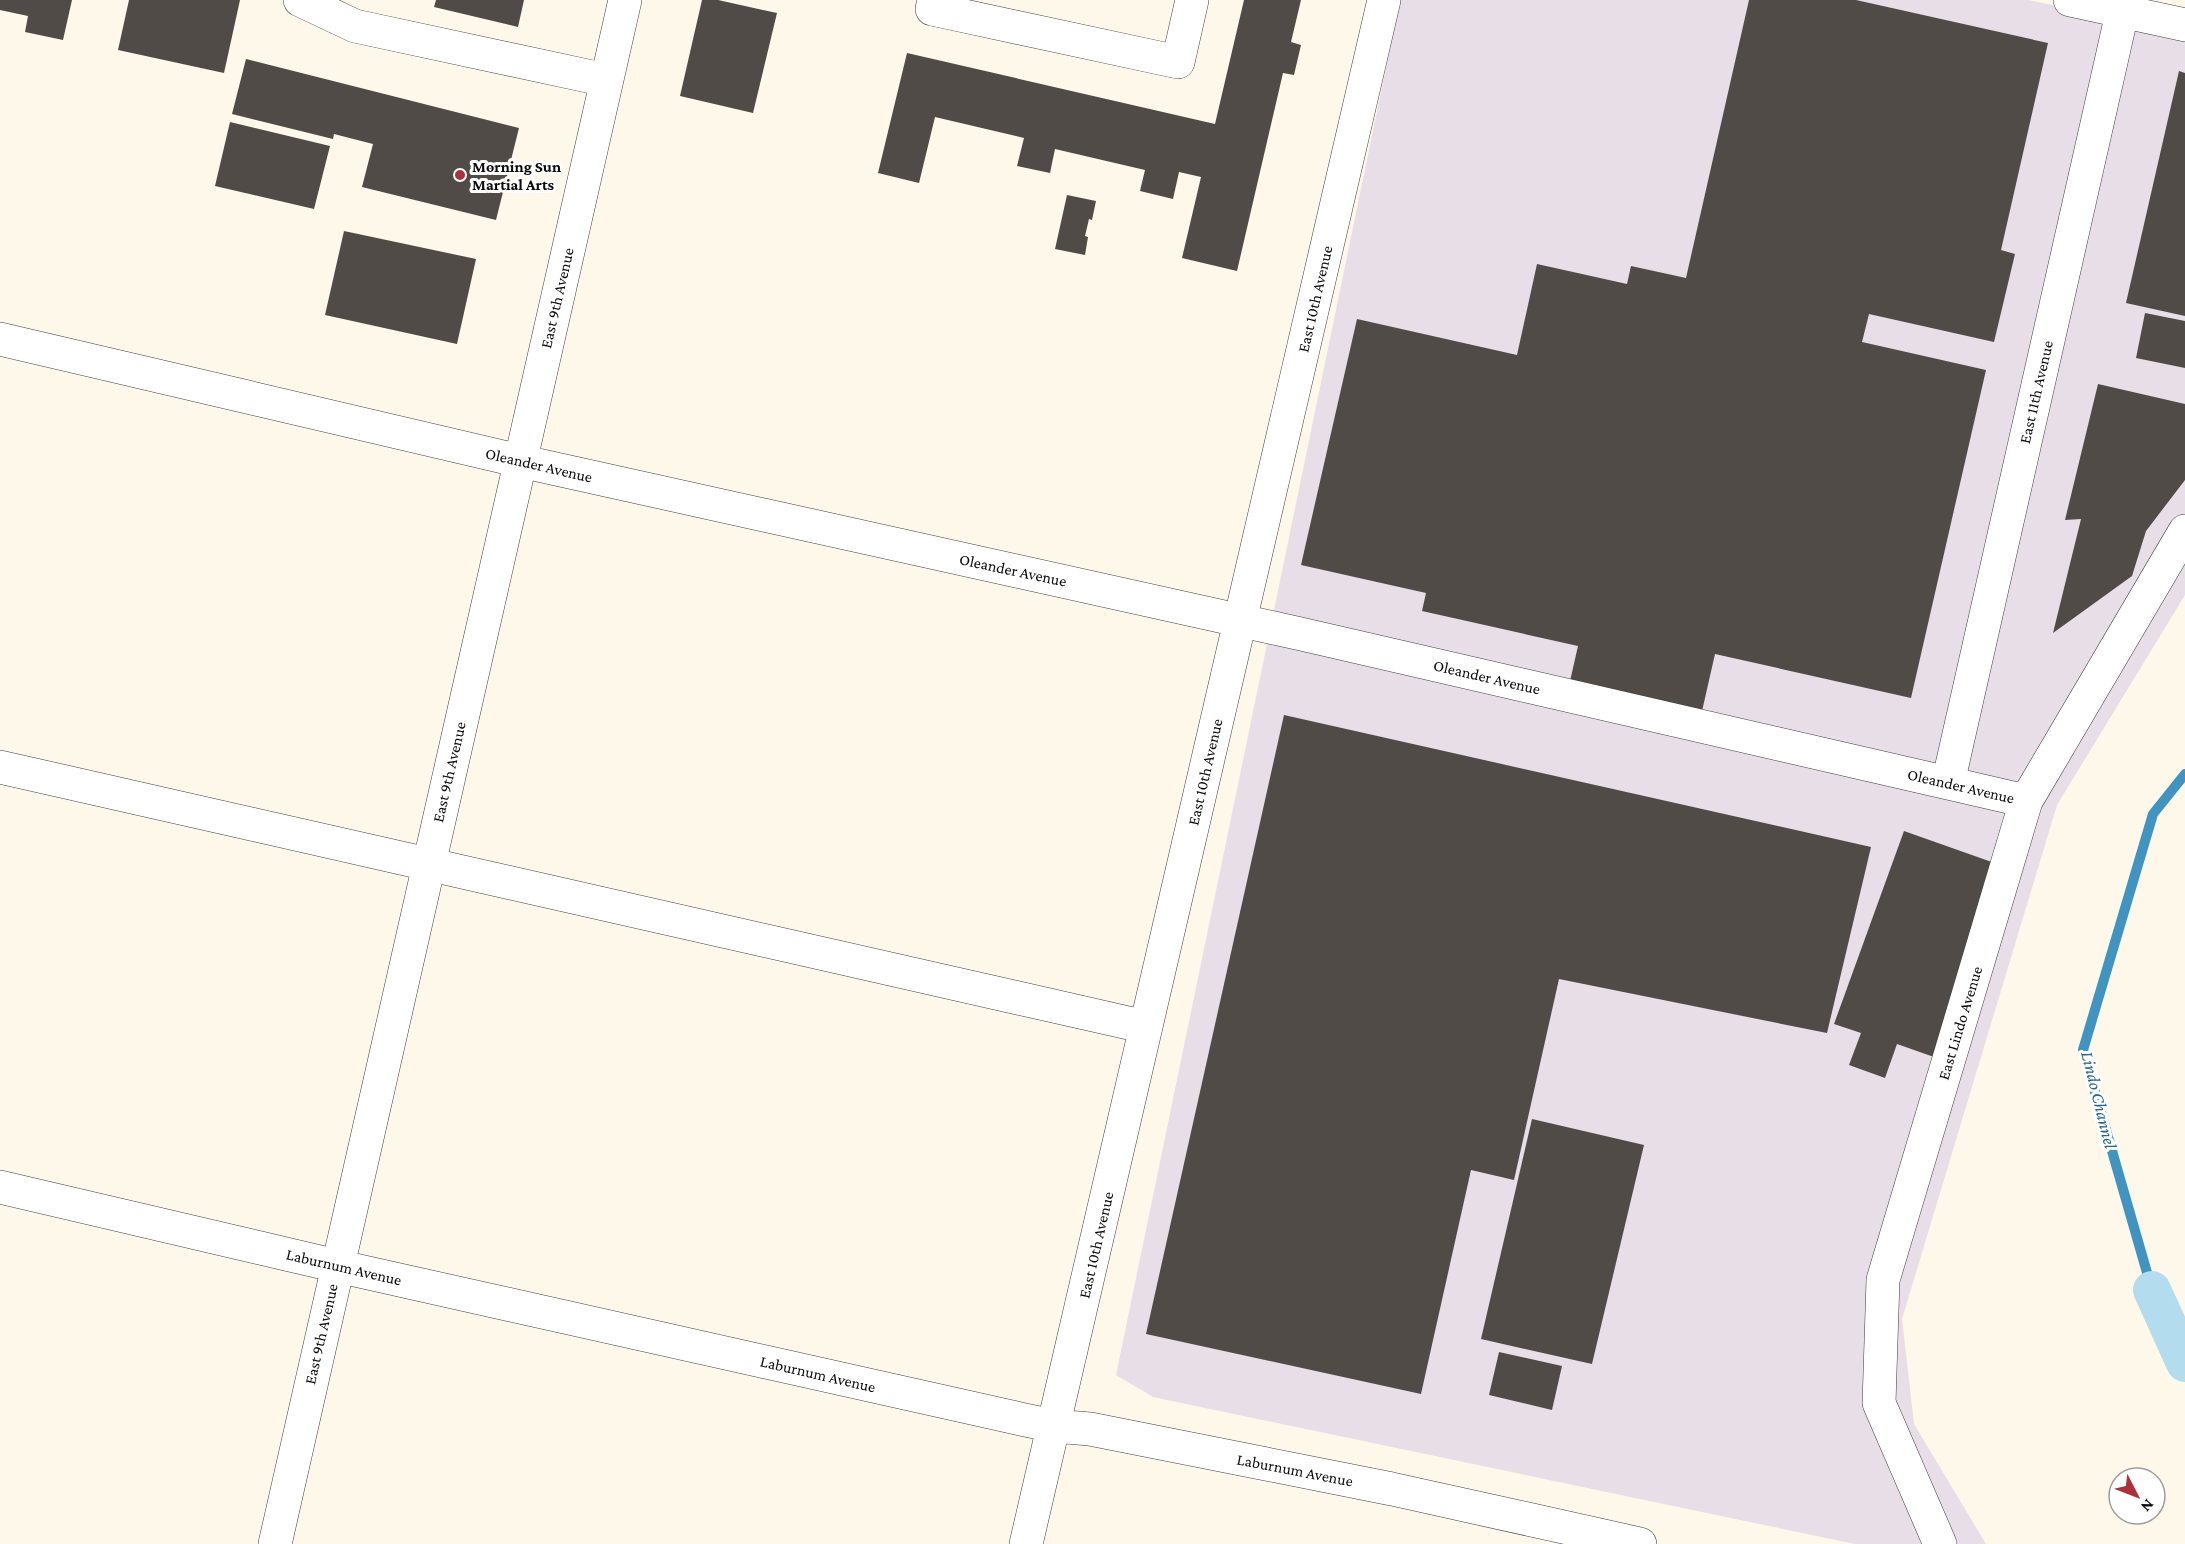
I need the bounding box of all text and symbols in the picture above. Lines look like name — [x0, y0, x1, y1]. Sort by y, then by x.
place label: Morning Sun Martial Arts — [472, 158, 561, 193]
marker: Morning Sun Martial Arts — [453, 168, 467, 182]
street label: East 10th Avenue — [1294, 244, 1336, 354]
street label: East 9th Avenue — [537, 246, 577, 350]
street label: East 11th Avenue — [2016, 339, 2056, 445]
street label: Oleander Avenue — [484, 444, 594, 486]
street label: Oleander Avenue — [958, 550, 1068, 590]
street label: Oleander Avenue — [1432, 656, 1542, 698]
street label: East 10th Avenue — [1184, 717, 1226, 827]
street label: East 9th Avenue — [429, 720, 469, 824]
street label: Oleander Avenue — [1906, 765, 2016, 807]
street label: East Lindo Avenue — [1935, 964, 1985, 1082]
water label: Lindo Channel — [2077, 1049, 2121, 1151]
street label: East 10th Avenue — [1075, 1190, 1117, 1300]
street label: Laburnum Avenue — [285, 1245, 403, 1289]
street label: East 9th Avenue — [301, 1282, 341, 1386]
street label: Laburnum Avenue — [759, 1352, 877, 1396]
street label: Laburnum Avenue — [1236, 1450, 1354, 1490]
north arrow — [2107, 1466, 2167, 1526]
text: N — [2138, 1496, 2158, 1516]

